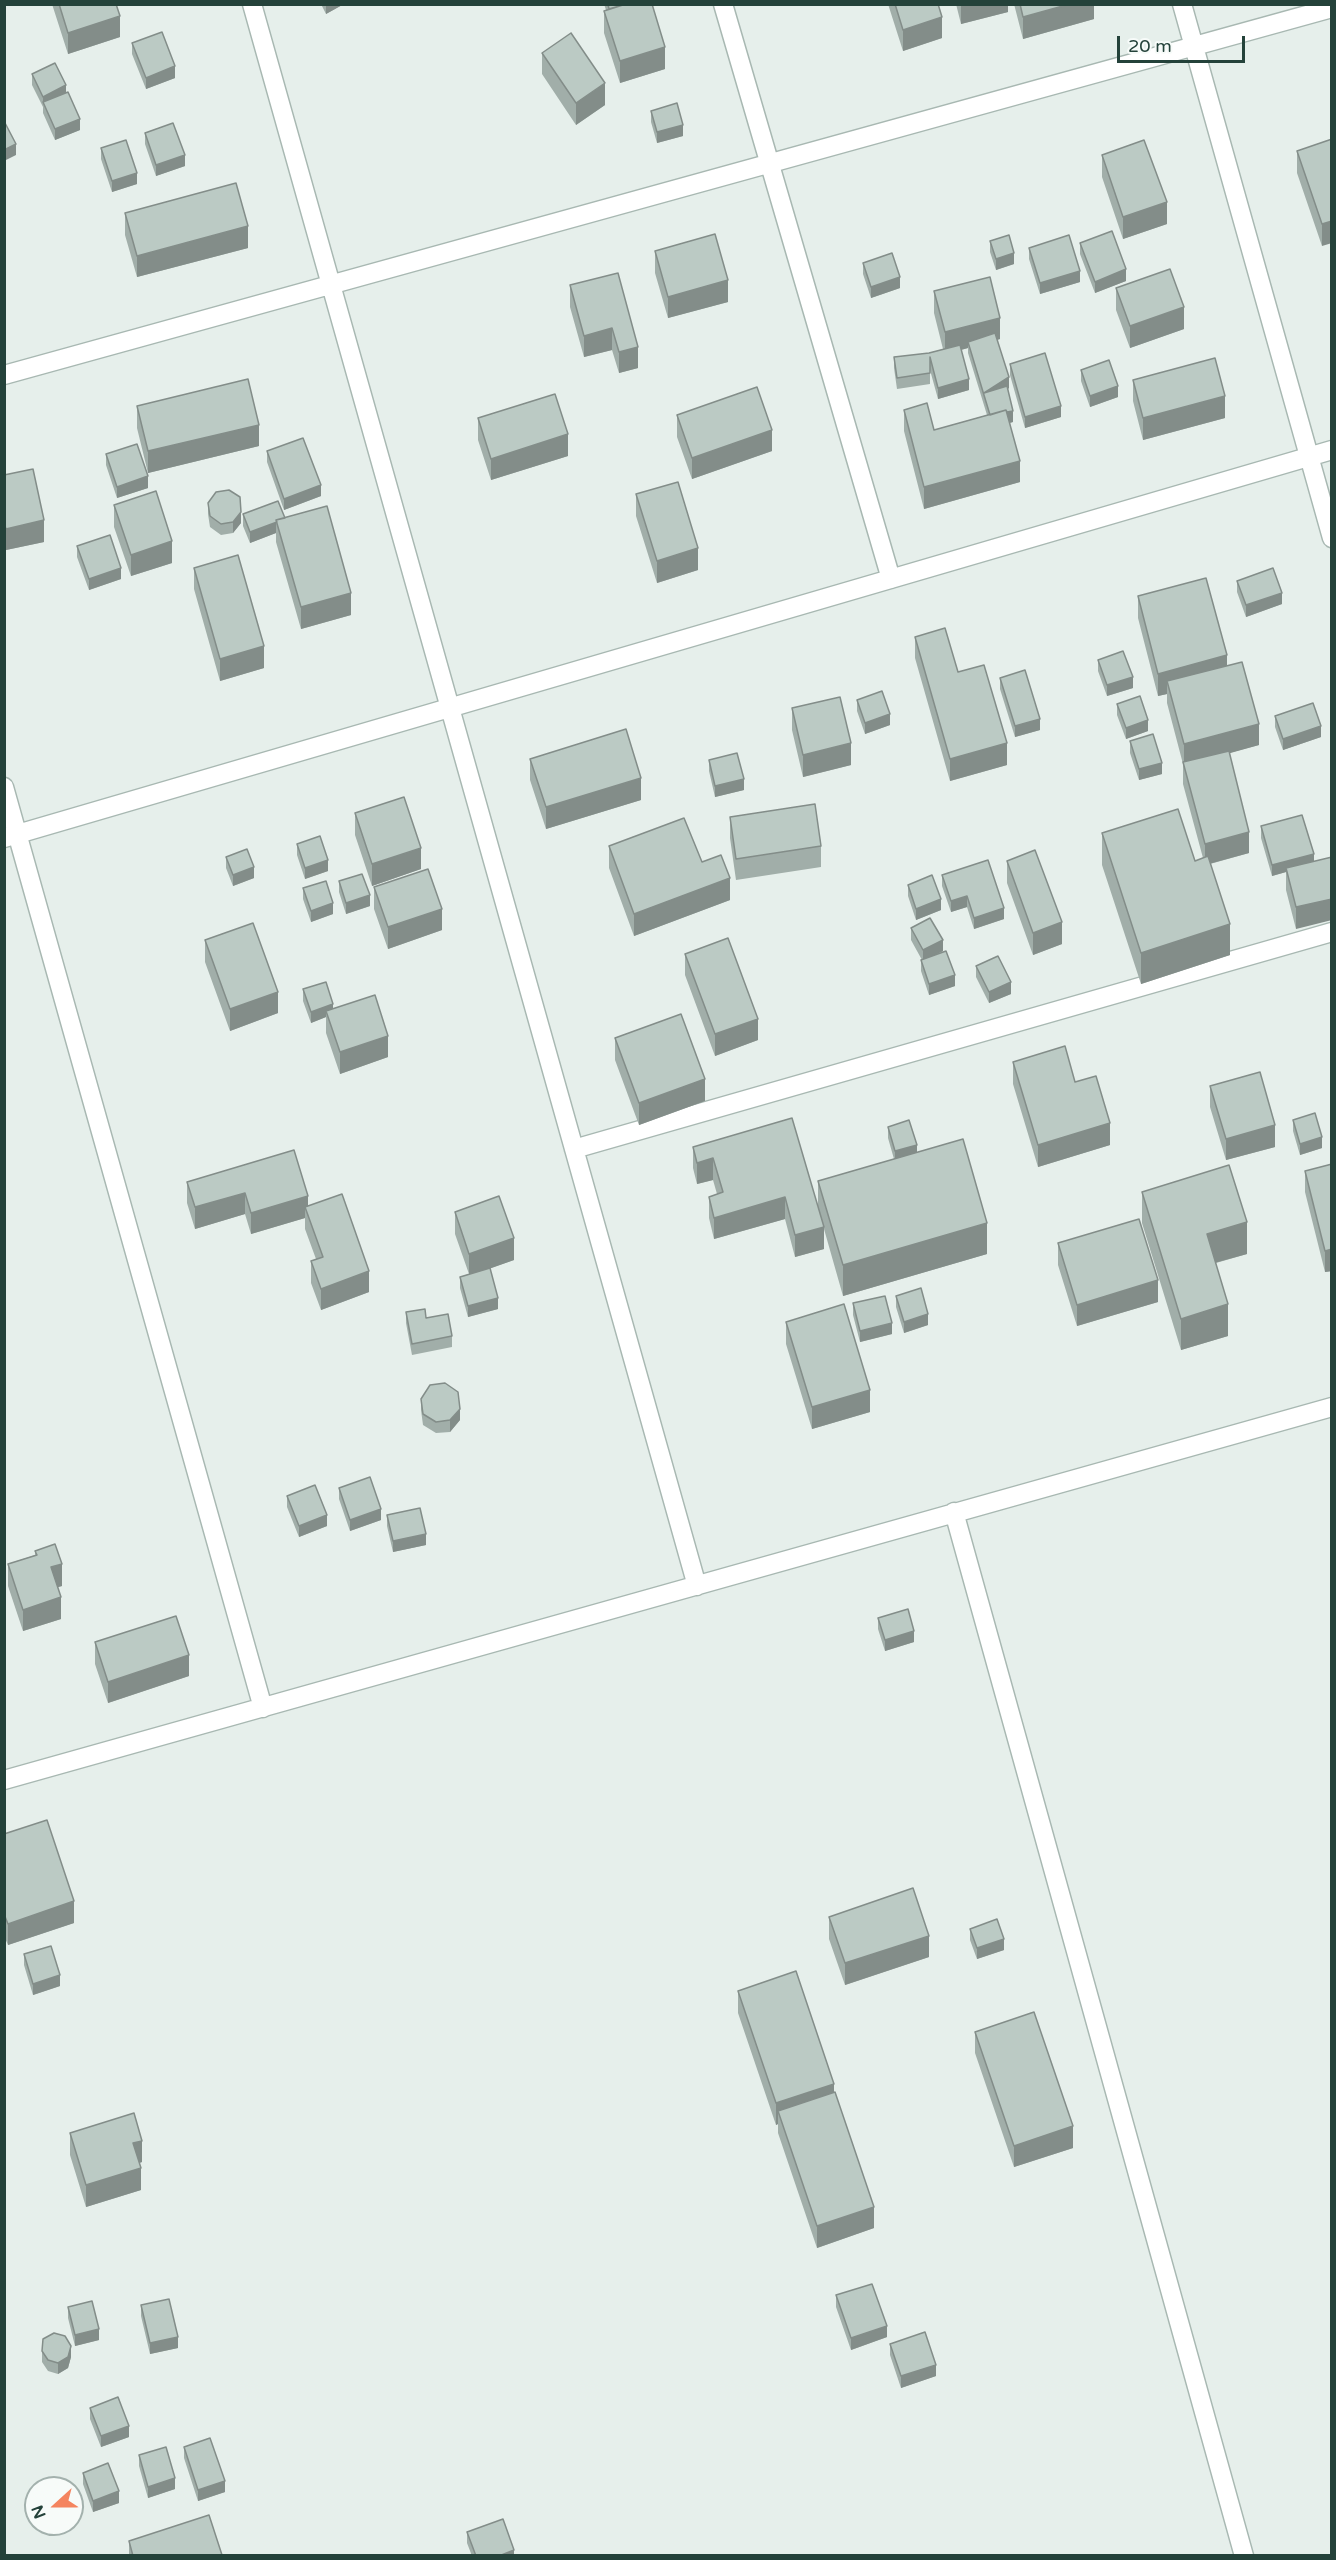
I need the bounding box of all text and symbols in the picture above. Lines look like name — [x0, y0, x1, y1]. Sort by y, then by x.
scale bar — [1120, 24, 1248, 62]
text: 20 m — [1128, 35, 1172, 57]
north arrow — [24, 2476, 84, 2536]
text: N — [27, 2502, 51, 2521]

